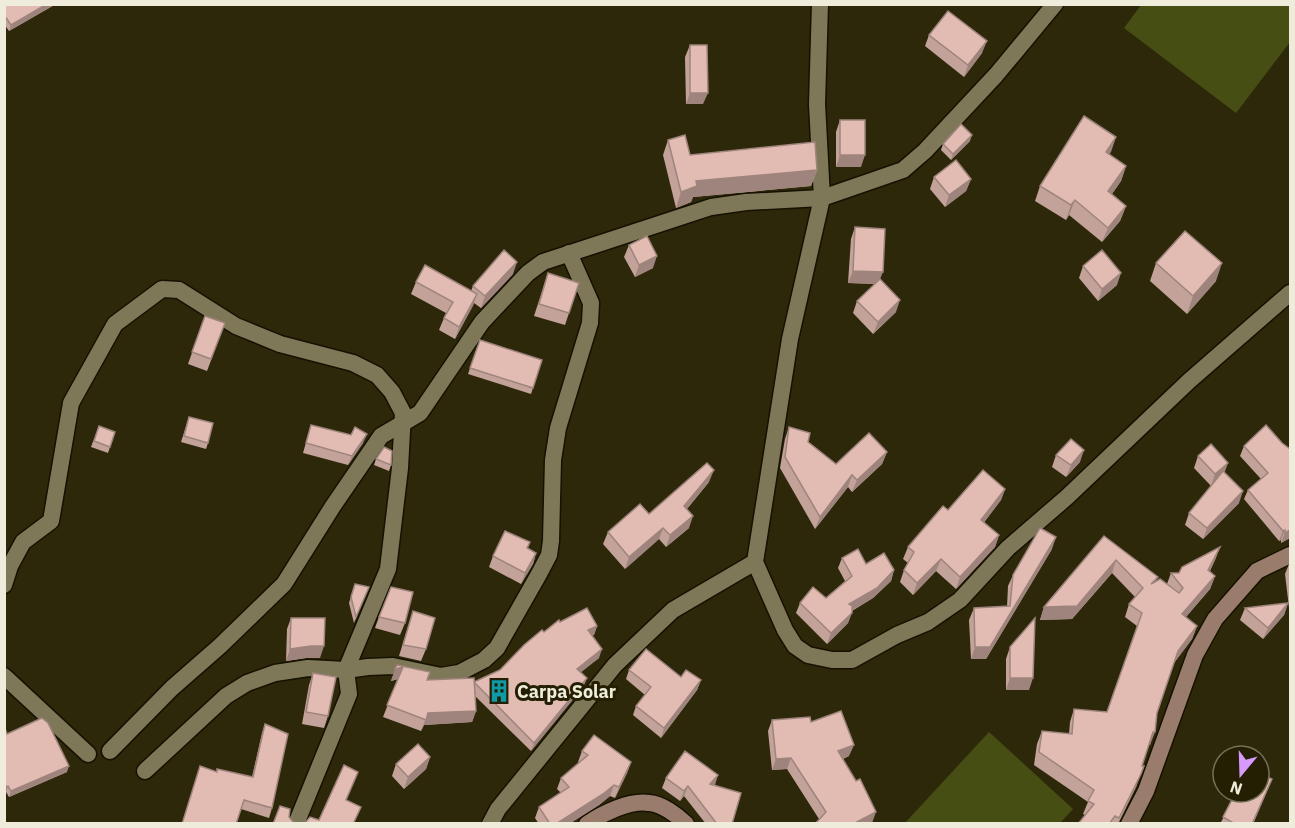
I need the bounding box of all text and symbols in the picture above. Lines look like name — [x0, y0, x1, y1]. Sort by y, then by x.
building icon: Carpa Solar — [486, 678, 512, 704]
place label: Carpa Solar — [517, 680, 616, 703]
north arrow — [1211, 744, 1271, 804]
text: N — [1227, 777, 1245, 800]

